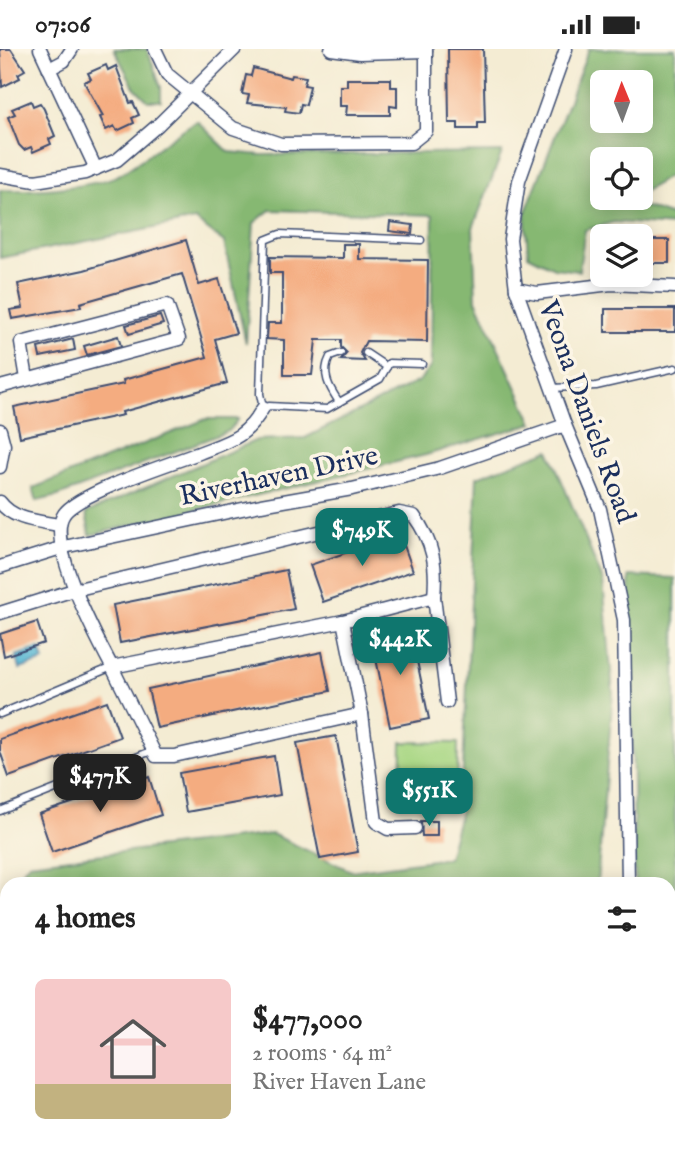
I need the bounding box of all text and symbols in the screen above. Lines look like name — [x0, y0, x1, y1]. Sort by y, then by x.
text: 07:06 — [35, 8, 91, 41]
north arrow — [590, 70, 653, 133]
map controls — [590, 70, 653, 287]
button: locate — [590, 147, 653, 210]
button: layers — [590, 224, 653, 287]
street label: Veona Daniels Road — [529, 295, 643, 528]
street label: Riverhaven Drive — [177, 439, 382, 515]
pin: $749K — [313, 509, 411, 568]
text: $749K — [331, 516, 393, 545]
pin: $442K — [351, 617, 449, 677]
text: $442K — [369, 625, 431, 654]
pin: $477K — [51, 755, 149, 814]
text: $477K — [69, 762, 131, 791]
pin: $551K — [380, 769, 478, 828]
text: $551K — [402, 776, 456, 805]
text: 4 homes — [35, 900, 136, 938]
icon: filters — [603, 900, 641, 938]
text: $477,000 — [252, 1001, 363, 1039]
icon: home — [91, 1007, 175, 1091]
text: 2 rooms · 64 m² — [252, 1039, 392, 1068]
text: River Haven Lane — [252, 1068, 426, 1097]

